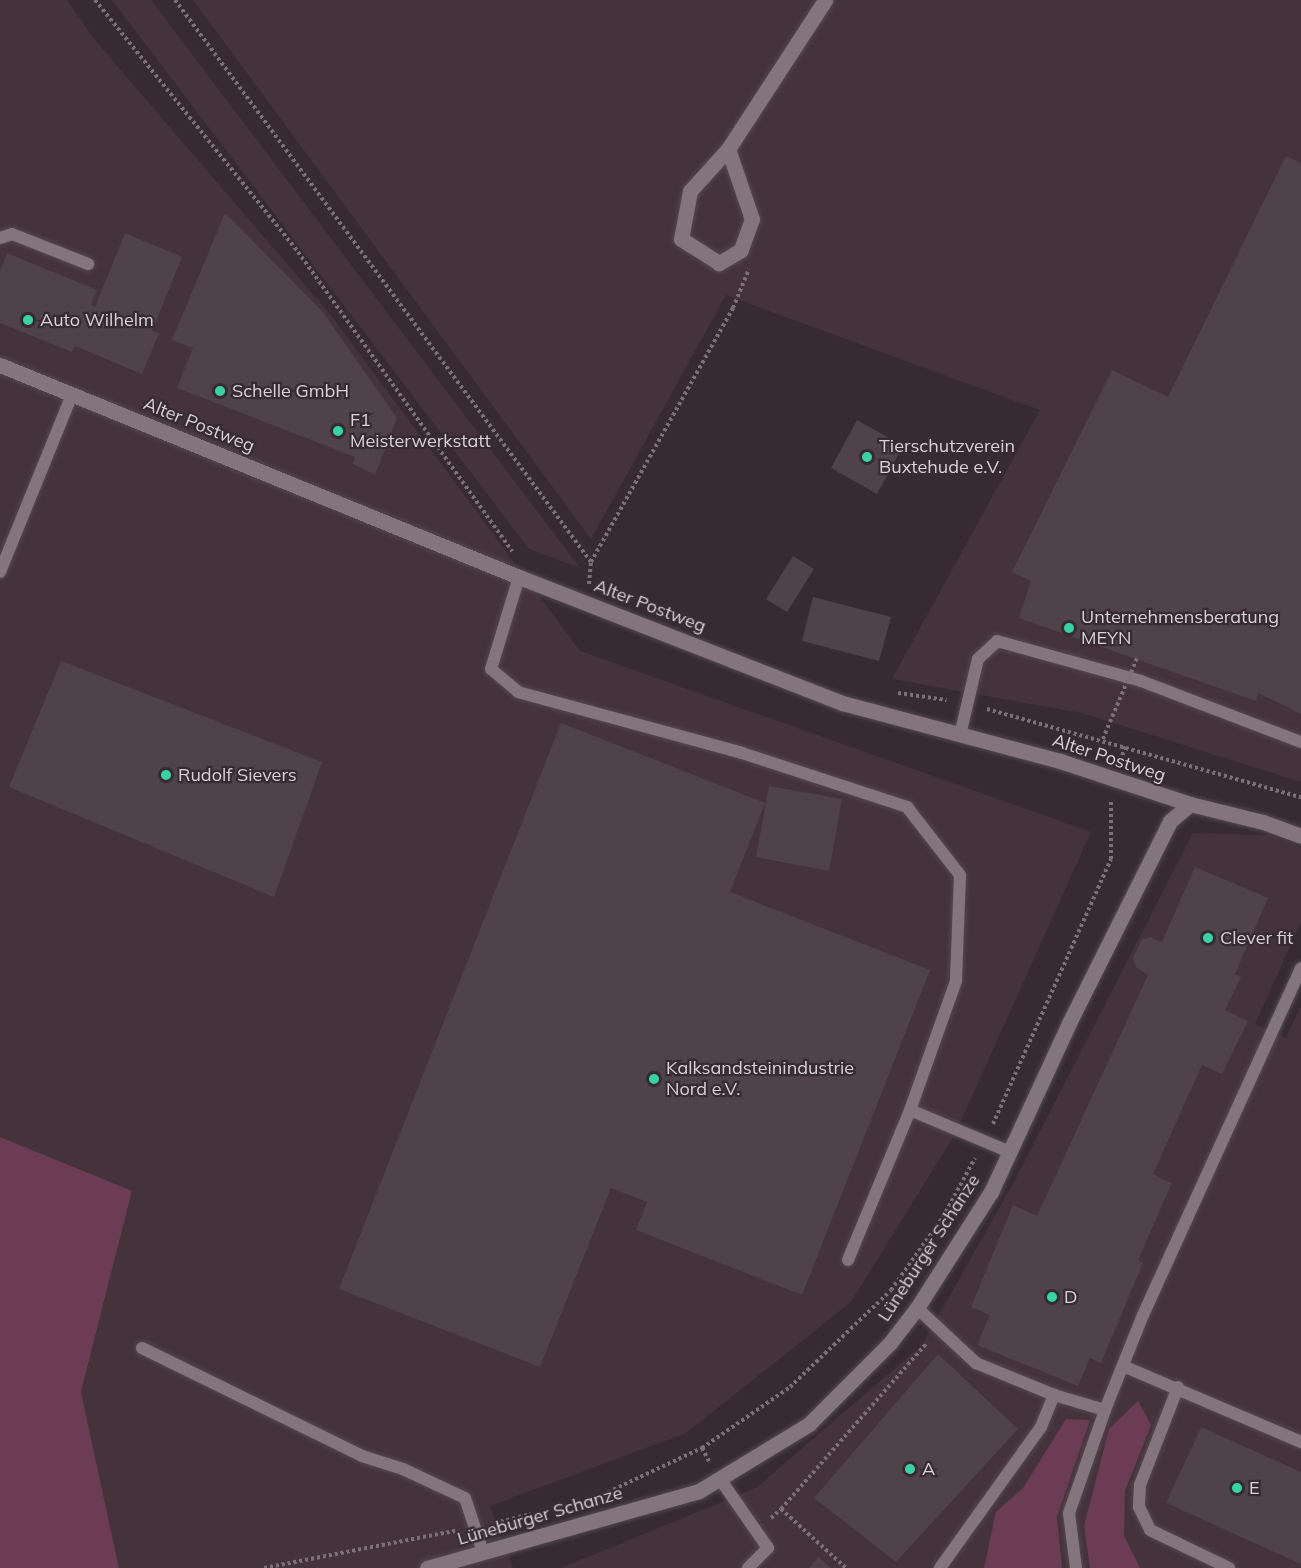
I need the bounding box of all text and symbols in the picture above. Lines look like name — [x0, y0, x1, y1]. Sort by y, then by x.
place label: Auto Wilhelm — [40, 309, 154, 331]
marker: Auto Wilhelm — [21, 313, 35, 327]
place label: Schelle GmbH — [232, 380, 349, 402]
marker: Schelle GmbH — [213, 384, 227, 398]
street label: Alter Postweg — [140, 393, 258, 457]
place label: F1 Meisterwerkstatt — [350, 410, 491, 452]
marker: F1 Meisterwerkstatt — [331, 424, 345, 438]
place label: Tierschutzverein Buxtehude e.V. — [879, 436, 1015, 478]
marker: Tierschutzverein Buxtehude e.V. — [860, 450, 874, 464]
street label: Alter Postweg — [591, 575, 709, 637]
place label: Unternehmensberatung MEYN — [1081, 607, 1279, 650]
marker: Unternehmensberatung MEYN — [1062, 621, 1076, 635]
street label: Alter Postweg — [1050, 730, 1168, 786]
place label: Rudolf Sievers — [178, 764, 297, 786]
marker: Rudolf Sievers — [159, 768, 173, 782]
place label: Clever fit — [1220, 927, 1293, 949]
marker: Clever fit — [1201, 931, 1215, 945]
place label: Kalksandsteinindustrie Nord e.V. — [666, 1058, 854, 1100]
marker: Kalksandsteinindustrie Nord e.V. — [647, 1072, 661, 1086]
street label: Lüneburger Schanze — [873, 1170, 985, 1326]
place label: D — [1064, 1286, 1077, 1308]
marker: D — [1045, 1290, 1059, 1304]
place label: A — [922, 1458, 935, 1480]
marker: A — [903, 1462, 917, 1476]
place label: E — [1249, 1477, 1260, 1499]
marker: E — [1230, 1481, 1244, 1495]
street label: Lüneburger Schanze — [455, 1482, 625, 1550]

